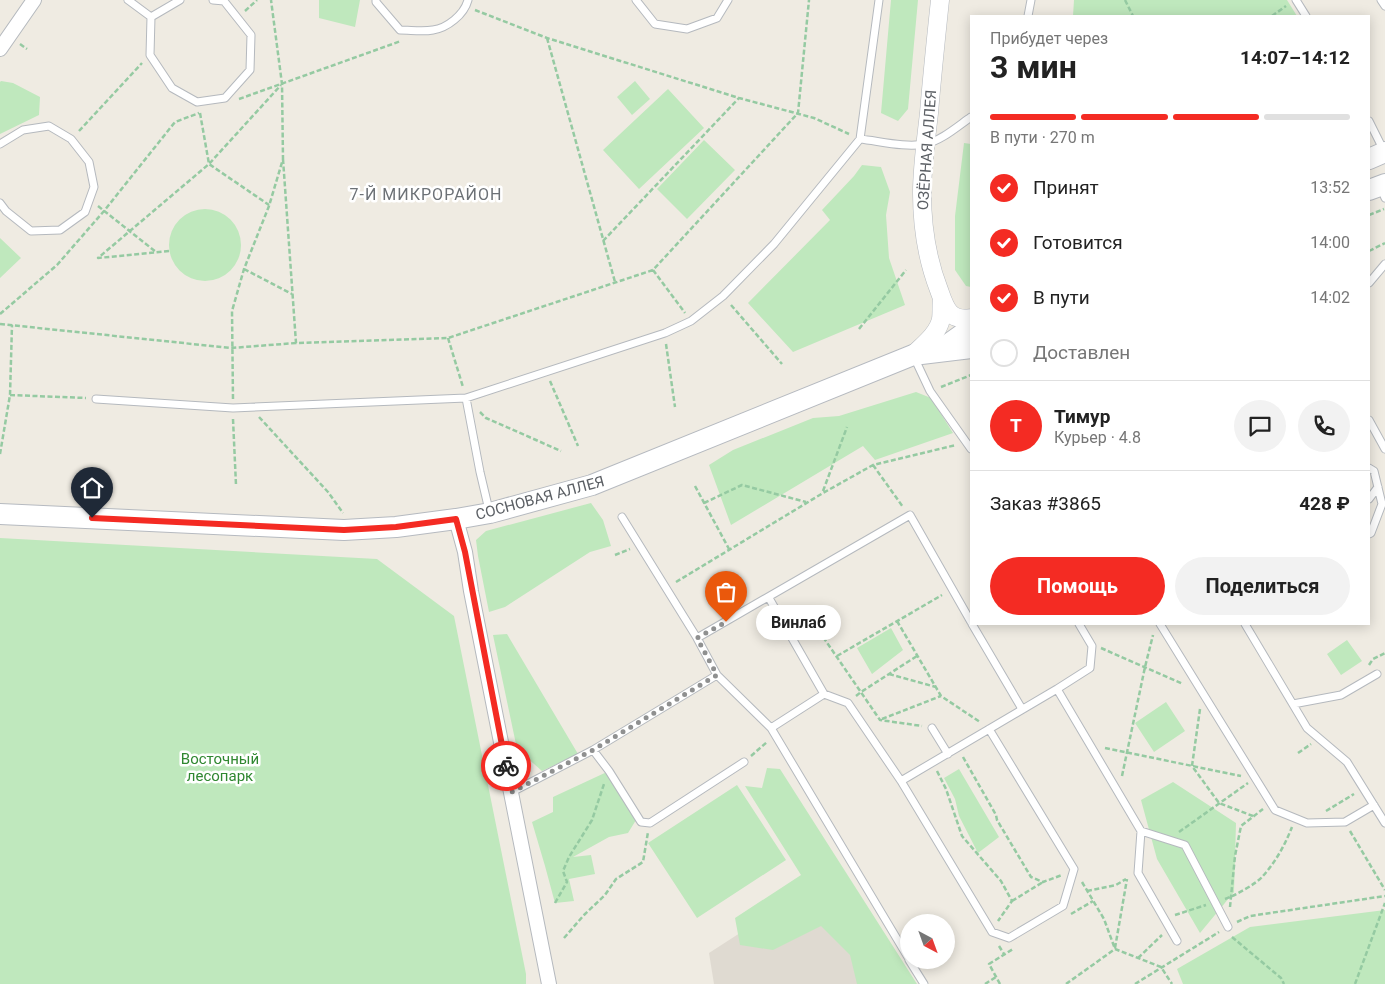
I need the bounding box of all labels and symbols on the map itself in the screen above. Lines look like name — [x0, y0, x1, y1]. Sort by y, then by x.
street label: ОЗЁРНАЯ АЛЛЕЯ — [914, 89, 940, 211]
district label: 7-Й МИКРОРАЙОН — [350, 185, 502, 204]
pin — [71, 467, 113, 518]
street label: СОСНОВАЯ АЛЛЕЯ — [474, 472, 606, 524]
pin — [705, 571, 747, 622]
callout: Винлаб — [756, 604, 841, 640]
courier — [481, 741, 531, 791]
park label: Восточный лесопарк — [181, 750, 259, 785]
north arrow — [900, 914, 955, 969]

